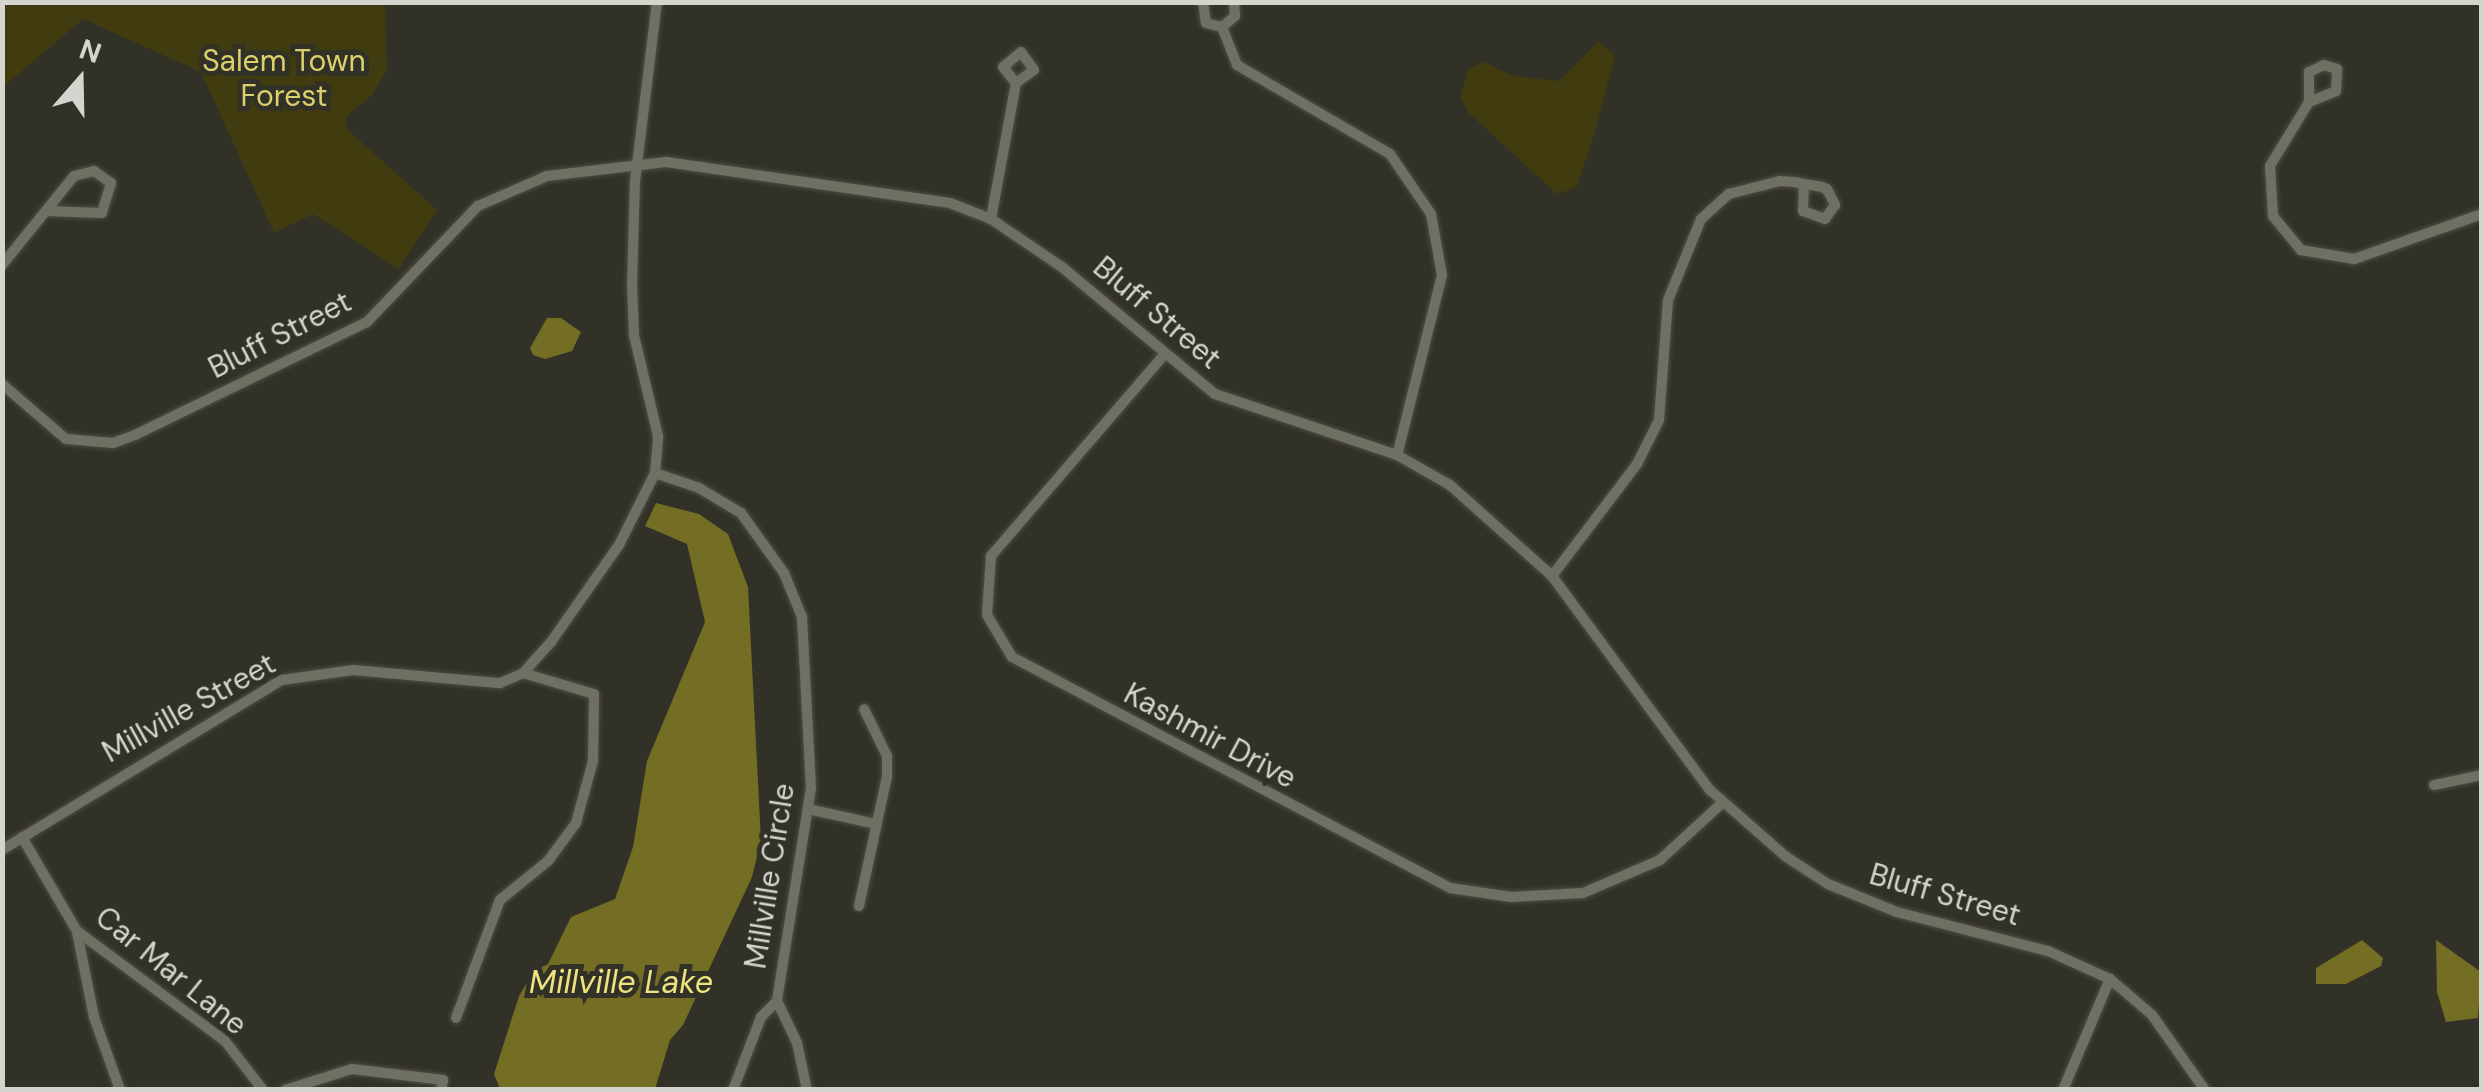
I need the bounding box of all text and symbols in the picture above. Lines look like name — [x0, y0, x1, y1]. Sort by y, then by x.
north arrow — [30, 30, 130, 130]
text: N — [75, 30, 106, 72]
park label: Salem Town Forest — [202, 43, 366, 114]
street label: Bluff Street — [1086, 249, 1228, 377]
street label: Bluff Street — [203, 284, 357, 386]
street label: Millville Street — [96, 646, 282, 770]
street label: Kashmir Drive — [1118, 676, 1302, 796]
street label: Millville Circle — [738, 781, 802, 971]
street label: Bluff Street — [1865, 856, 2025, 934]
street label: Car Mar Lane — [88, 899, 254, 1043]
water label: Millville Lake — [529, 963, 713, 1001]

